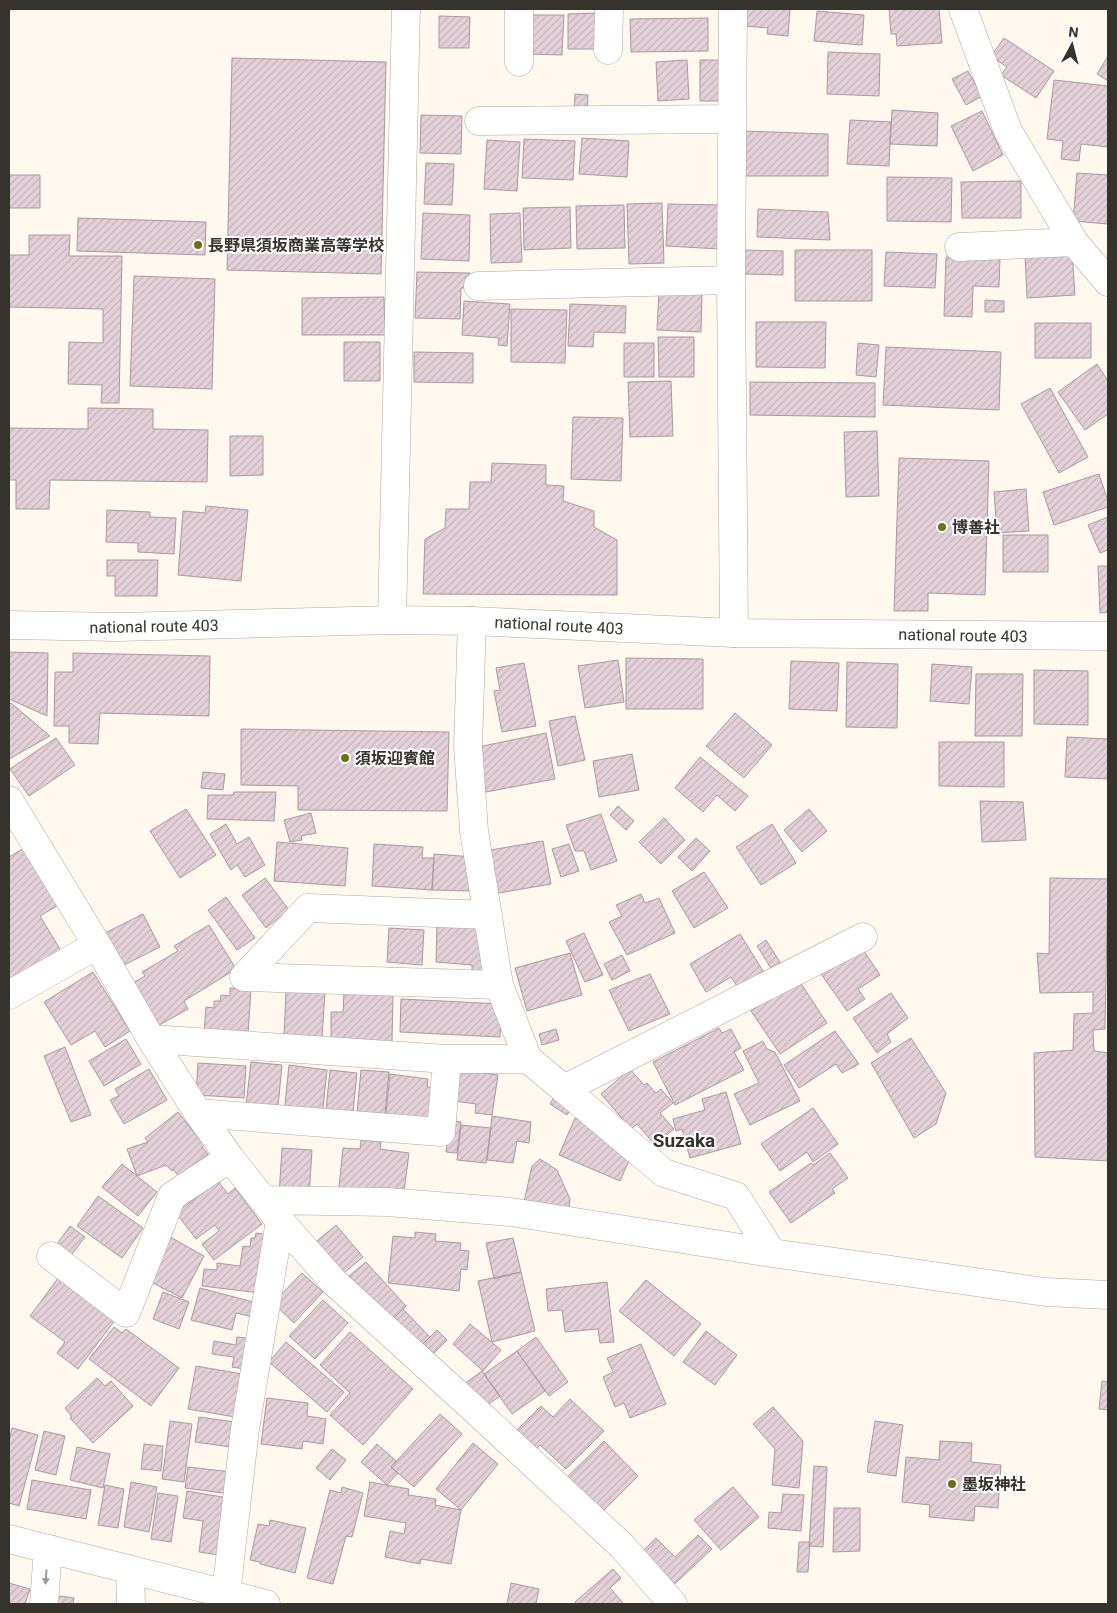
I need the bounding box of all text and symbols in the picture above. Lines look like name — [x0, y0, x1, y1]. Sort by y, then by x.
north arrow — [1047, 20, 1097, 70]
text: N — [1068, 24, 1079, 41]
place label: 長野県須坂商業高等学校 — [208, 236, 384, 255]
marker: 長野県須坂商業高等学校 — [192, 239, 204, 251]
place label: 博善社 — [952, 518, 1000, 537]
marker: 博善社 — [936, 521, 948, 533]
street label: national route 403 — [494, 613, 624, 638]
street label: national route 403 — [89, 616, 219, 637]
street label: national route 403 — [898, 625, 1028, 646]
place label: 須坂迎賓館 — [355, 749, 435, 768]
marker: 須坂迎賓館 — [339, 752, 351, 764]
district label: Suzaka — [653, 1129, 715, 1152]
place label: 墨坂神社 — [962, 1475, 1026, 1494]
marker: 墨坂神社 — [946, 1478, 958, 1490]
one-way arrow — [42, 1569, 50, 1585]

